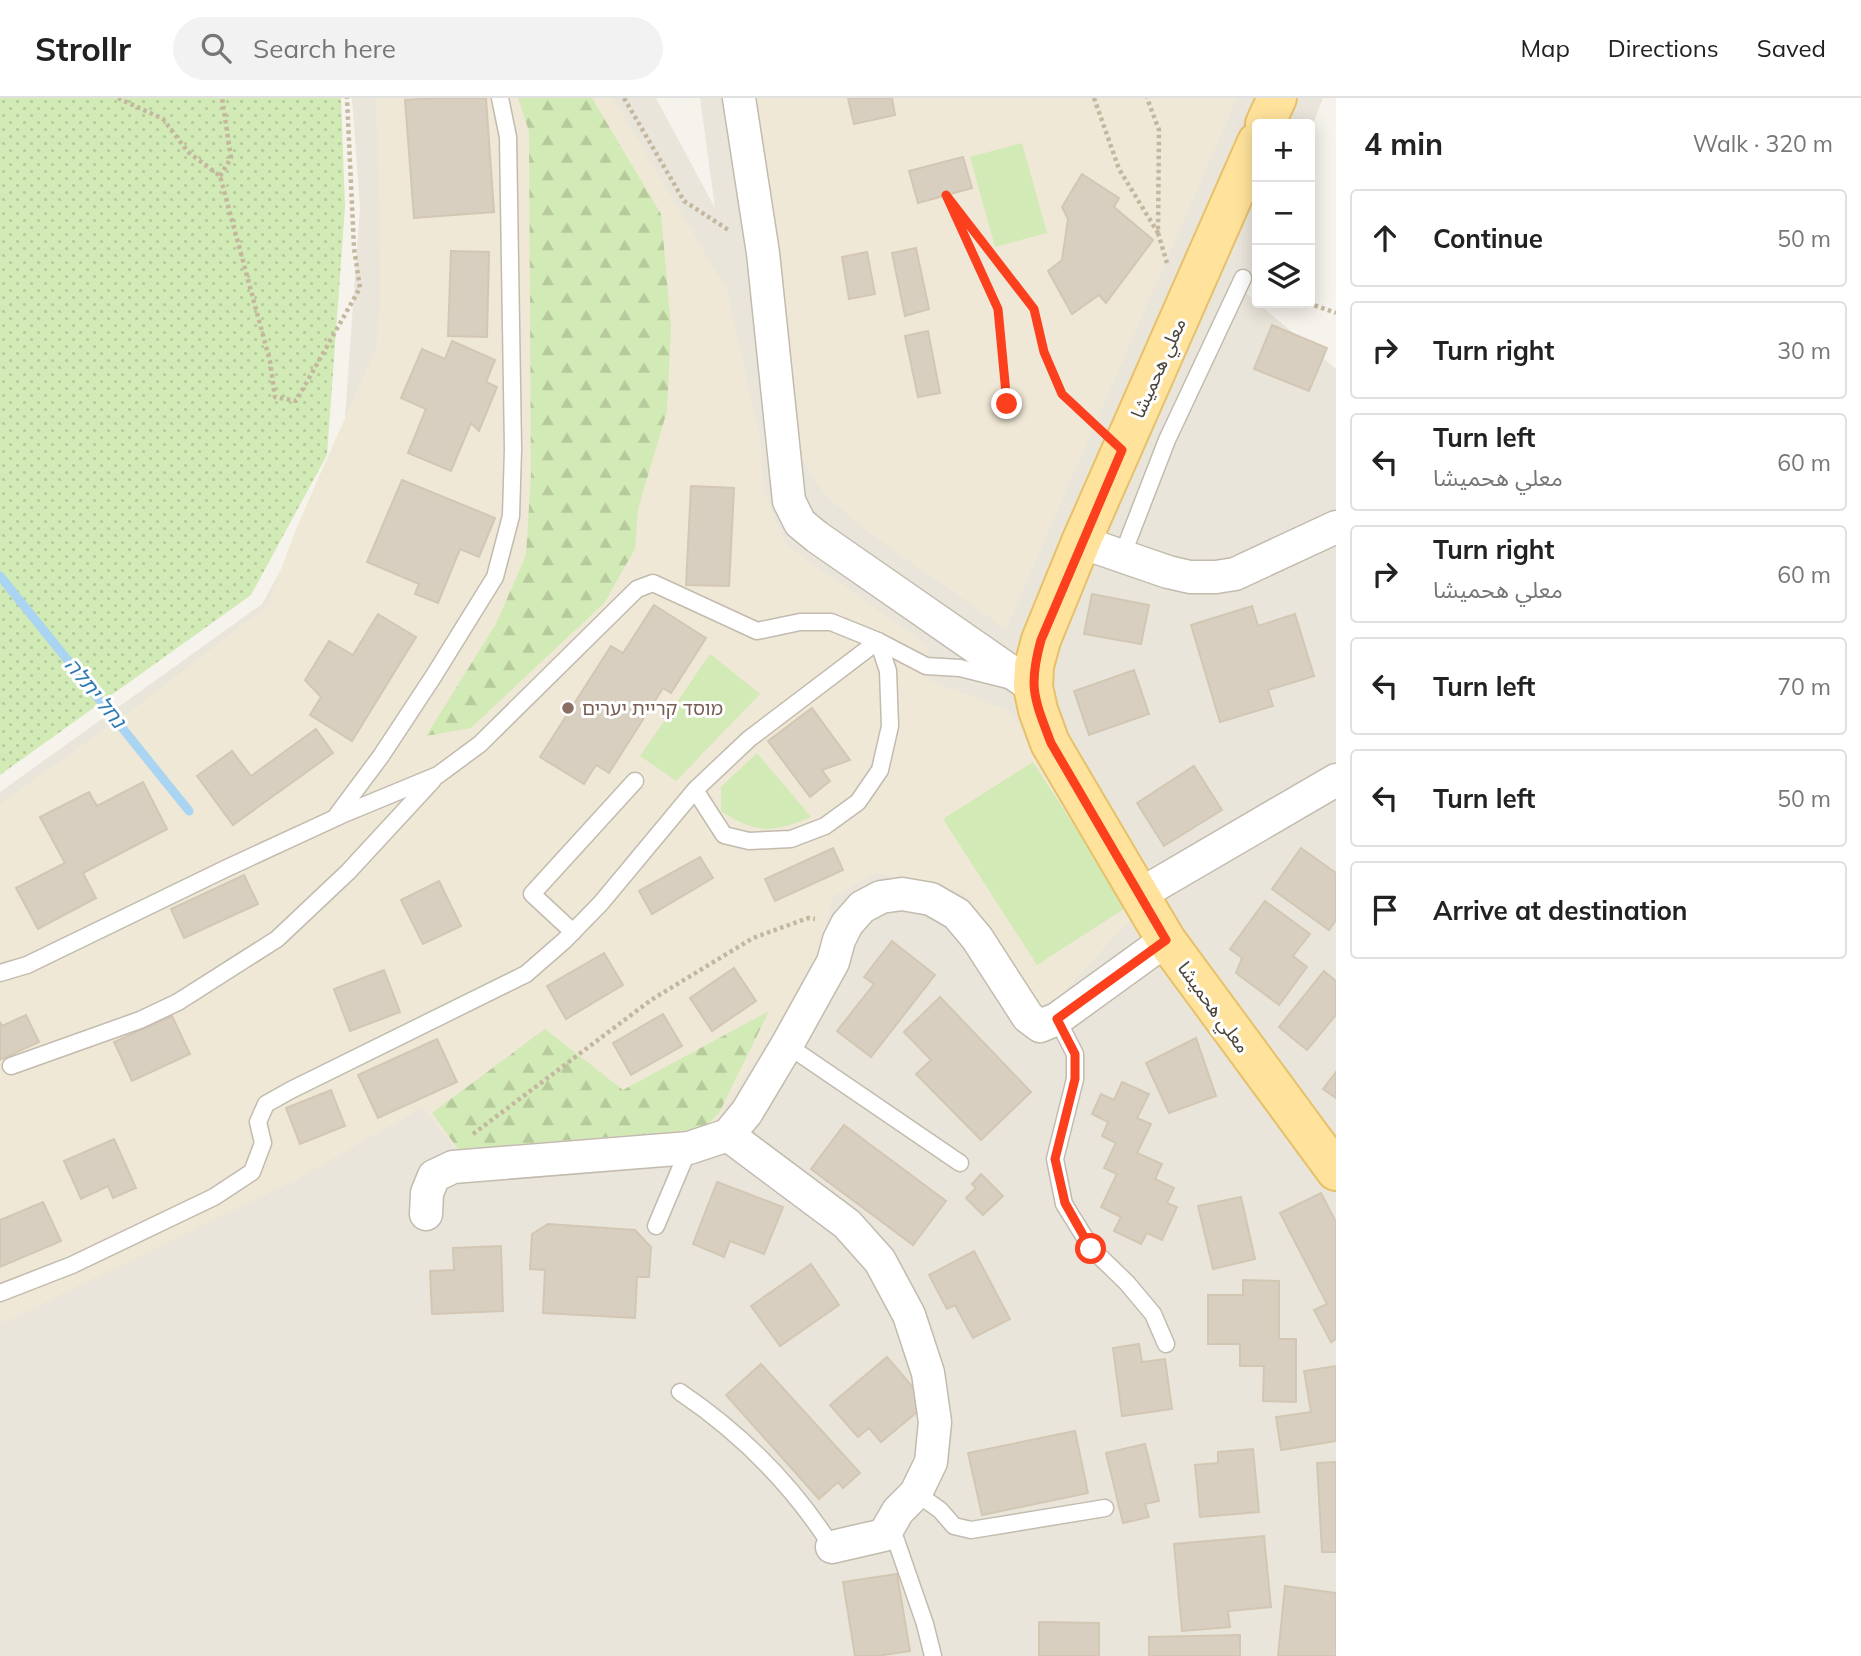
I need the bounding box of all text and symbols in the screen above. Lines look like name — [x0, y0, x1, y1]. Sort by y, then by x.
search box — [173, 17, 663, 80]
text: Strollr — [35, 28, 131, 69]
icon: search — [197, 29, 235, 67]
text: Search here — [253, 32, 396, 65]
text: Map — [1520, 33, 1570, 63]
text: Directions — [1608, 33, 1719, 63]
text: Saved — [1757, 33, 1826, 63]
map controls — [1252, 119, 1315, 308]
button: + — [1252, 119, 1315, 182]
text: 4 min — [1364, 125, 1443, 163]
text: Walk · 320 m — [1693, 129, 1833, 158]
button: − — [1252, 182, 1315, 245]
icon: ahead — [1366, 219, 1404, 257]
text: Continue — [1433, 222, 1543, 255]
text: 50 m — [1777, 224, 1831, 253]
button: layers — [1252, 245, 1315, 308]
street label: معلي هحميشا — [1125, 314, 1194, 423]
icon: right — [1366, 331, 1404, 369]
text: Turn right — [1433, 334, 1554, 367]
text: 30 m — [1777, 336, 1831, 365]
route end — [991, 388, 1022, 419]
text: Turn left — [1433, 421, 1535, 454]
icon: left — [1366, 443, 1404, 481]
text: 60 m — [1777, 448, 1831, 477]
text: معلي هحميشا — [1433, 463, 1563, 492]
text: Turn right — [1433, 533, 1554, 566]
icon: right — [1366, 555, 1404, 593]
text: 60 m — [1777, 560, 1831, 589]
text: معلي هحميشا — [1433, 575, 1563, 604]
water label: נחל יתלה — [60, 652, 133, 734]
icon: left — [1366, 667, 1404, 705]
text: Turn left — [1433, 670, 1535, 703]
text: 70 m — [1777, 672, 1831, 701]
place label: מוסד קריית יערים — [582, 696, 723, 720]
marker: מוסד קריית יערים — [560, 700, 576, 716]
icon: left — [1366, 779, 1404, 817]
text: Turn left — [1433, 782, 1535, 815]
text: 50 m — [1777, 784, 1831, 813]
icon: arrive — [1366, 891, 1404, 929]
text: Arrive at destination — [1433, 894, 1688, 927]
street label: معلي هحميشا — [1170, 957, 1255, 1059]
route start — [1075, 1233, 1106, 1264]

